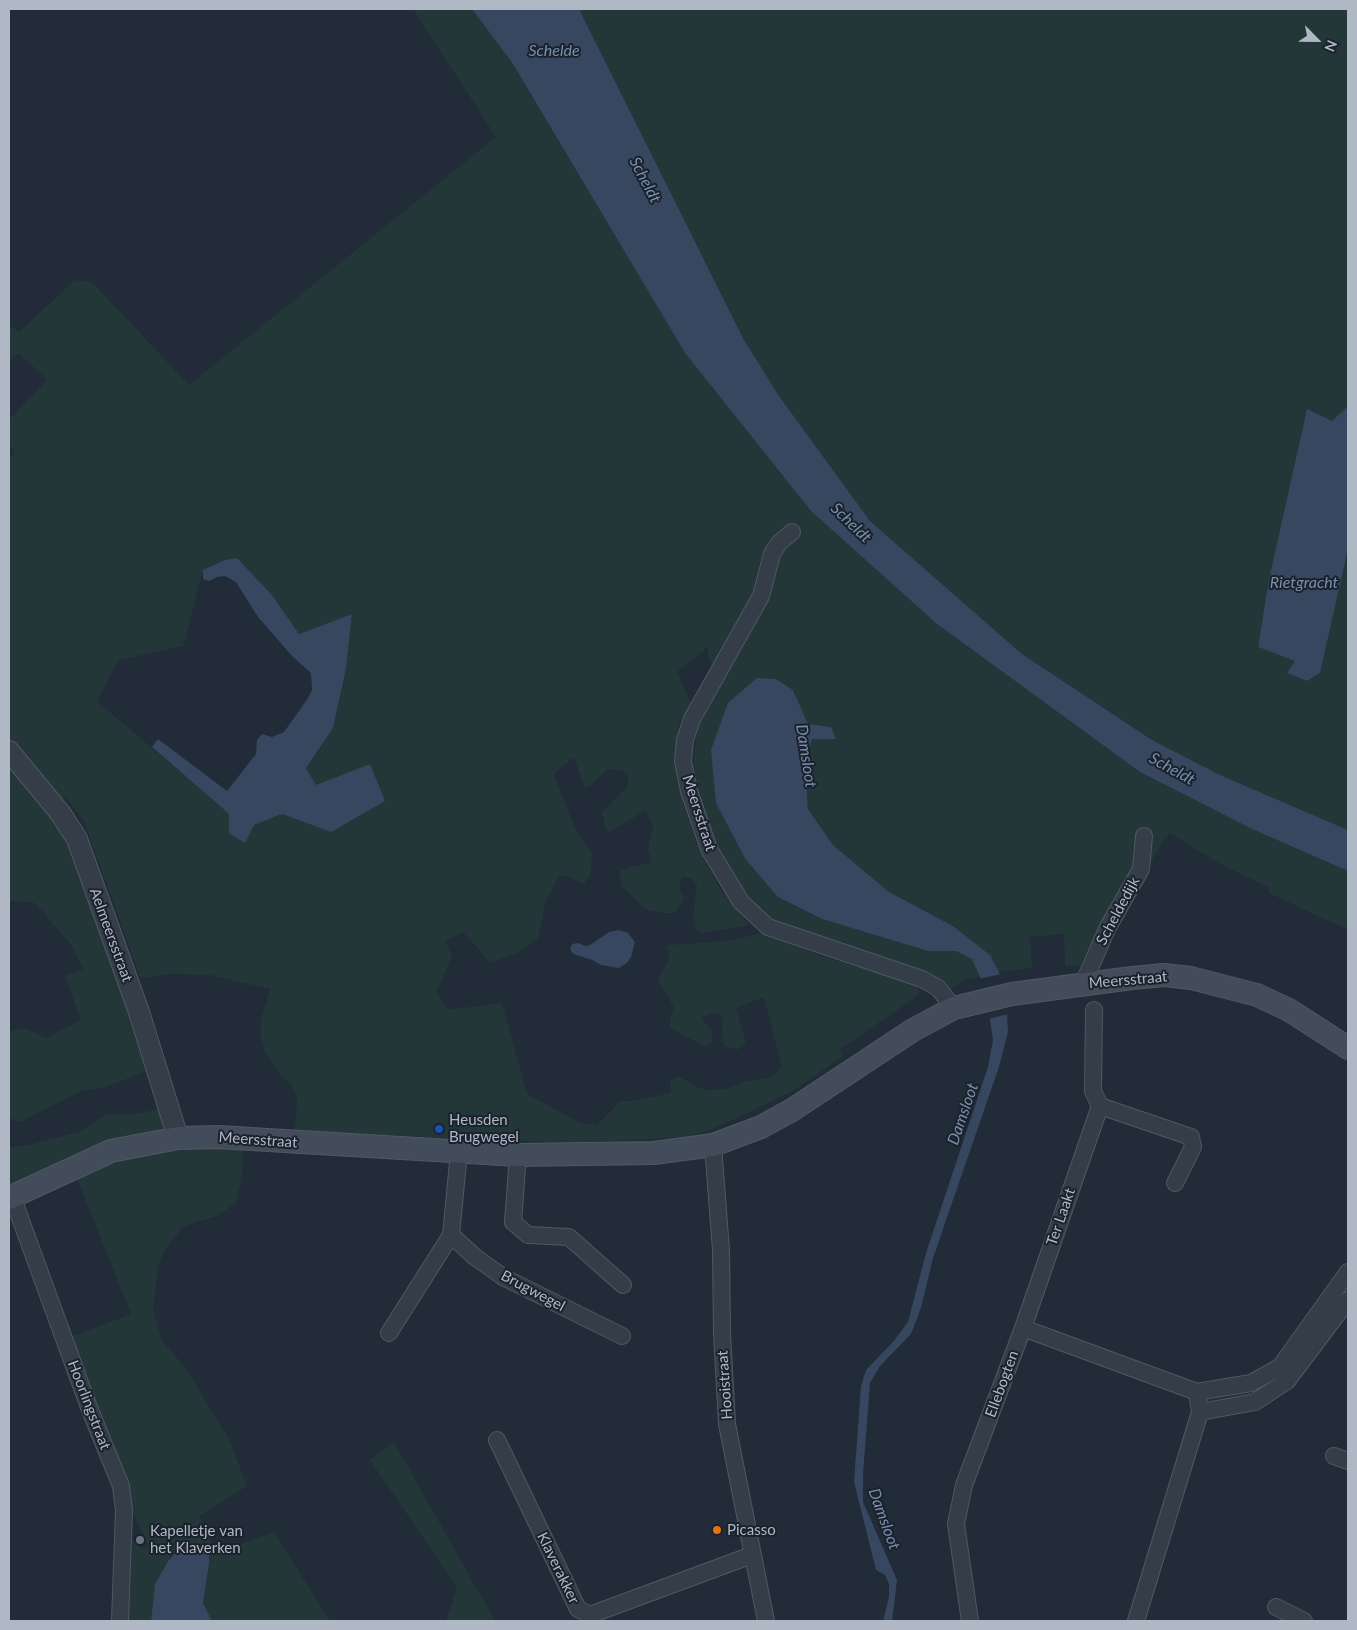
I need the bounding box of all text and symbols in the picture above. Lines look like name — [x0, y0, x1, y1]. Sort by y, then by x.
north arrow — [1292, 15, 1342, 65]
text: N — [1321, 38, 1341, 54]
water label: Schelde — [528, 41, 580, 61]
water label: Scheldt — [625, 154, 665, 206]
water label: Scheldt — [827, 499, 875, 547]
water label: Rietgracht — [1270, 573, 1338, 593]
water label: Damsloot — [792, 723, 820, 789]
water label: Scheldt — [1146, 749, 1198, 789]
street label: Meersstraat — [678, 773, 720, 853]
street label: Scheldedijk — [1093, 874, 1143, 948]
street label: Aelmeersstraat — [86, 885, 136, 985]
street label: Meersstraat — [1088, 968, 1168, 992]
water label: Damsloot — [943, 1081, 983, 1147]
place label: Heusden Brugwegel — [449, 1111, 519, 1146]
marker: Heusden Brugwegel — [433, 1123, 445, 1135]
street label: Meersstraat — [218, 1128, 298, 1152]
street label: Ter Laakt — [1043, 1186, 1079, 1248]
street label: Brugwegel — [498, 1267, 568, 1315]
street label: Ellebogten — [982, 1348, 1022, 1420]
street label: Hooistraat — [714, 1350, 736, 1420]
street label: Hoorlingstraat — [64, 1358, 114, 1452]
water label: Damsloot — [864, 1486, 904, 1552]
place label: Picasso — [727, 1521, 776, 1539]
place label: Kapelletje van het Klaverken — [150, 1522, 243, 1557]
marker: Picasso — [711, 1524, 723, 1536]
street label: Klaverakker — [533, 1529, 583, 1607]
marker: Kapelletje van het Klaverken — [134, 1534, 146, 1546]

